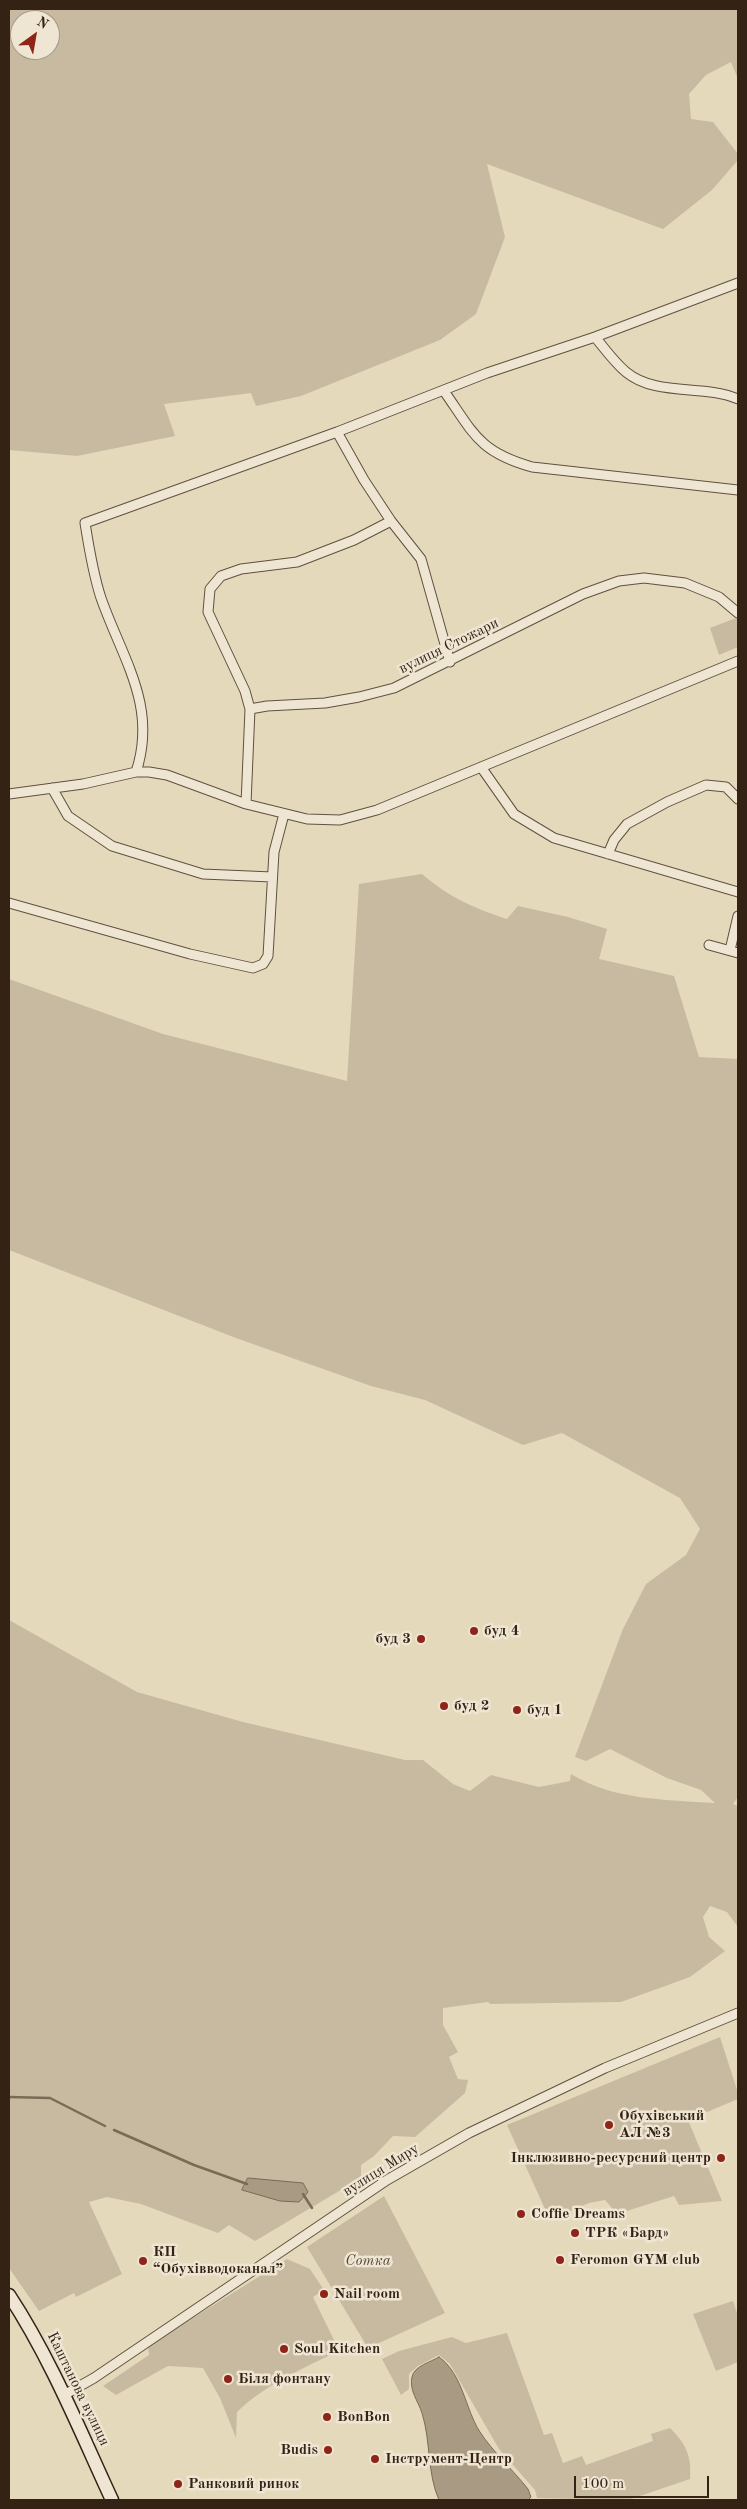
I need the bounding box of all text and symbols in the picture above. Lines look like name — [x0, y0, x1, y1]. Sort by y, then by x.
north arrow — [10, 10, 60, 60]
text: N — [34, 14, 51, 32]
street label: вулиця Стожари — [396, 614, 502, 678]
place label: буд 4 — [484, 1622, 519, 1640]
marker: буд 4 — [468, 1625, 480, 1637]
place label: буд 3 — [376, 1630, 411, 1648]
marker: буд 3 — [415, 1633, 427, 1645]
place label: буд 2 — [454, 1697, 489, 1715]
marker: буд 2 — [438, 1700, 450, 1712]
place label: буд 1 — [527, 1701, 562, 1719]
marker: буд 1 — [511, 1704, 523, 1716]
place label: Обухівський АЛ №3 — [619, 2107, 704, 2142]
marker: Обухівський АЛ №3 — [603, 2119, 615, 2131]
street label: вулиця Миру — [340, 2140, 422, 2200]
place label: Інклюзивно-ресурсний центр — [510, 2149, 711, 2167]
marker: Інклюзивно-ресурсний центр — [715, 2152, 727, 2164]
place label: Coffie Dreams — [531, 2205, 625, 2223]
marker: Coffie Dreams — [515, 2208, 527, 2220]
place label: ТРК «Бард» — [585, 2224, 669, 2242]
marker: ТРК «Бард» — [569, 2227, 581, 2239]
place label: КП “Обухівводоканал” — [153, 2243, 283, 2278]
place label: Feromon GYM club — [570, 2251, 700, 2269]
park label: Сотка — [345, 2252, 391, 2270]
marker: Feromon GYM club — [554, 2254, 566, 2266]
marker: КП “Обухівводоканал” — [137, 2255, 149, 2267]
place label: Nail room — [334, 2285, 400, 2303]
marker: Nail room — [318, 2288, 330, 2300]
street label: Каштанова вулиця — [43, 2329, 113, 2449]
place label: Soul Kitchen — [294, 2340, 380, 2358]
marker: Soul Kitchen — [278, 2343, 290, 2355]
place label: Біля фонтану — [238, 2370, 331, 2388]
marker: Біля фонтану — [222, 2373, 234, 2385]
place label: BonBon — [337, 2408, 390, 2426]
marker: BonBon — [321, 2411, 333, 2423]
place label: Budis — [280, 2441, 318, 2459]
marker: Budis — [322, 2444, 334, 2456]
place label: Інструмент-Центр — [385, 2450, 512, 2468]
marker: Інструмент-Центр — [369, 2453, 381, 2465]
scale bar — [577, 2466, 712, 2498]
place label: Ранковий ринок — [188, 2475, 299, 2493]
text: 100 m — [582, 2477, 624, 2492]
marker: Ранковий ринок — [172, 2478, 184, 2490]

